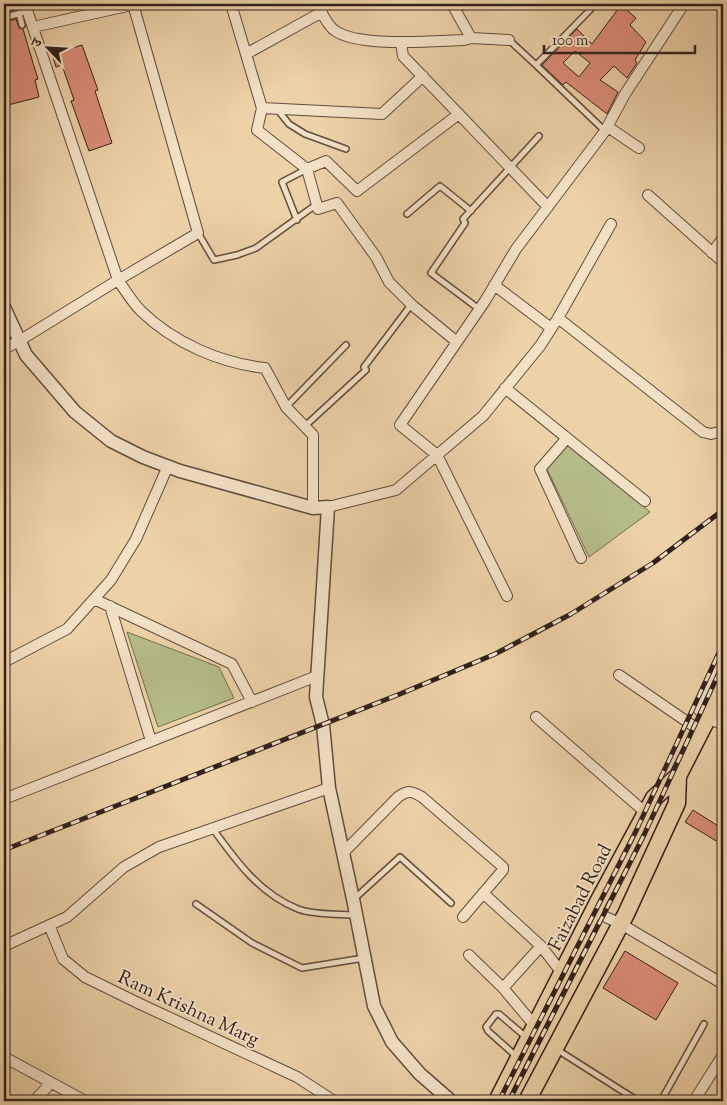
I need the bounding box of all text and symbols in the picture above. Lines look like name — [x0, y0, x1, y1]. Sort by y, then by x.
north arrow — [22, 22, 72, 72]
scale bar — [544, 22, 696, 54]
text: 100 m — [552, 31, 589, 52]
text: उ — [27, 35, 49, 52]
street label: Faizabad Road — [543, 840, 620, 956]
street label: Ram Krishna Marg — [113, 965, 263, 1054]

